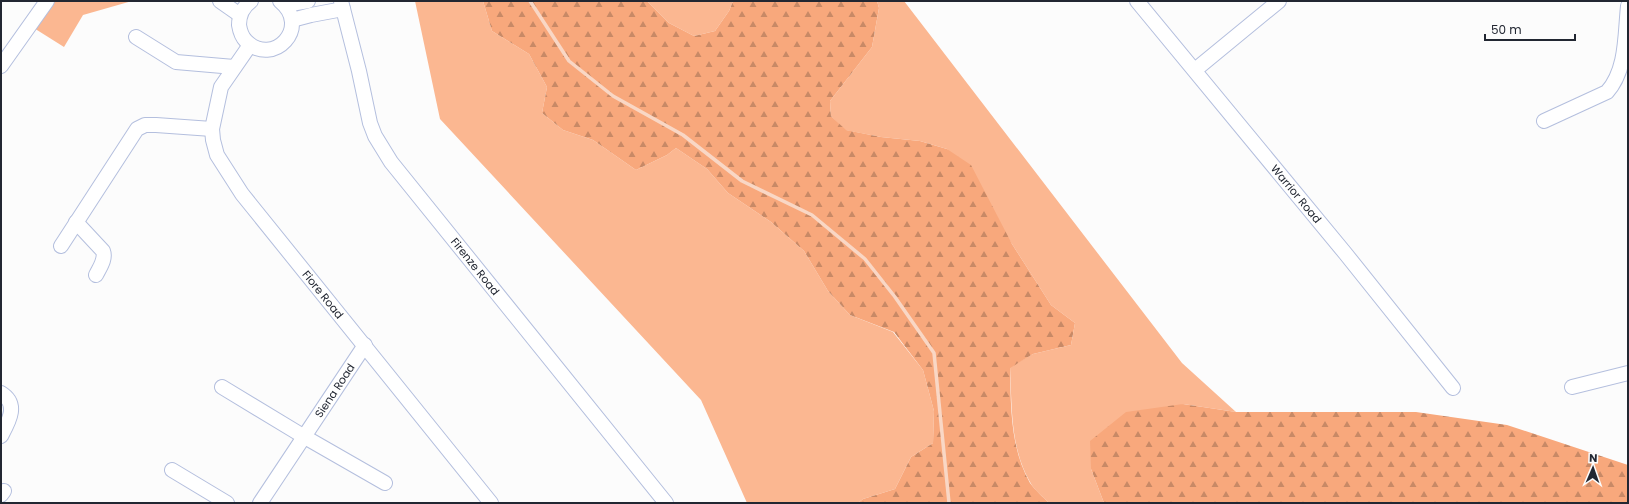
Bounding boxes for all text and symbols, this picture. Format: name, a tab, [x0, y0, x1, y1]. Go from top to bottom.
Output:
scale bar	[1485, 16, 1575, 42]
text: 50 m	[1491, 21, 1522, 38]
street label: Warrior Road	[1267, 161, 1325, 227]
street label: Firenze Road	[447, 234, 503, 299]
street label: Fiore Road	[299, 267, 347, 322]
street label: Siena Road	[311, 360, 359, 421]
north arrow	[1573, 448, 1613, 488]
text: N	[1589, 450, 1598, 466]

